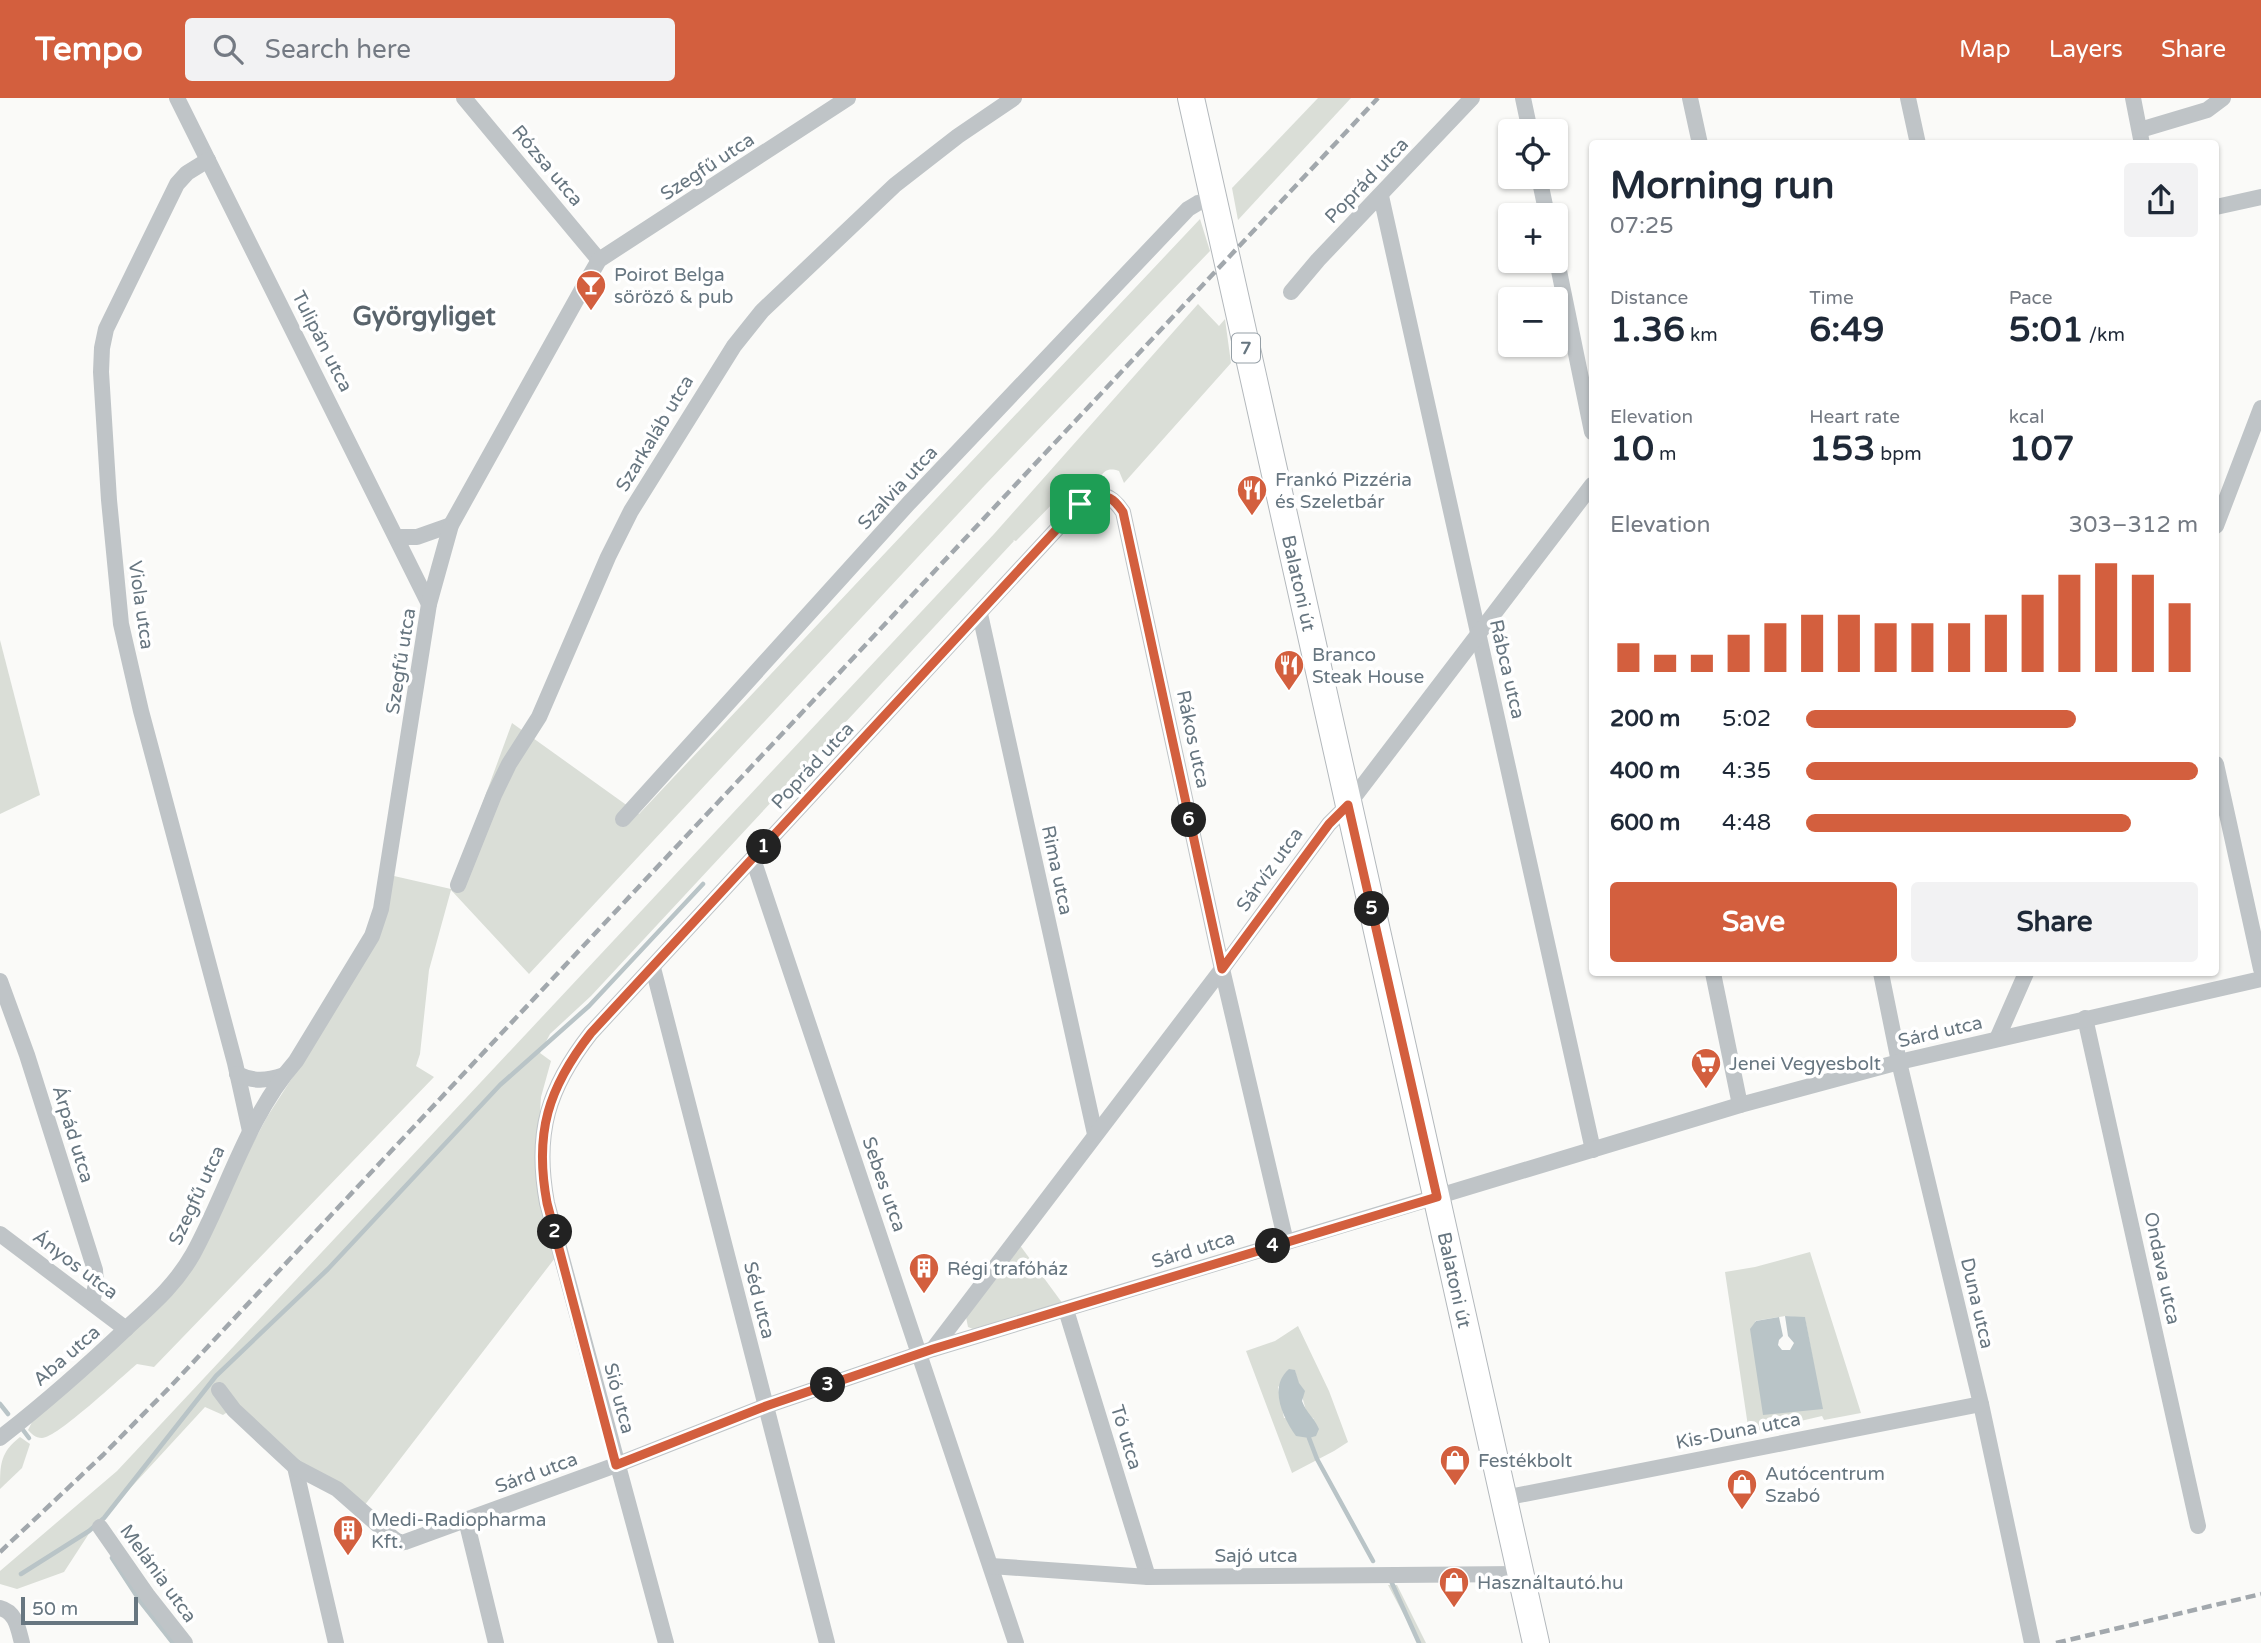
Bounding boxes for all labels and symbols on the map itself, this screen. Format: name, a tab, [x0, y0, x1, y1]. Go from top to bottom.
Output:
street label: Rózsa utca	[507, 121, 587, 211]
street label: Szegfű utca	[657, 128, 758, 205]
street label: Poprád utca	[1320, 133, 1413, 228]
place label: Poirot Belga söröző & pub	[614, 264, 734, 308]
bar icon: Poirot Belga söröző & pub	[574, 268, 608, 312]
street label: Tulipán utca	[287, 287, 357, 396]
district label: Györgyliget	[352, 301, 496, 332]
road number: 7	[1232, 334, 1260, 362]
street label: Szarkaláb utca	[611, 371, 698, 496]
street label: Szalvia utca	[853, 441, 942, 534]
place label: Frankó Pizzéria és Szeletbár	[1275, 469, 1412, 513]
restaurant icon: Frankó Pizzéria és Szeletbár	[1235, 473, 1269, 517]
pin	[1050, 474, 1110, 534]
street label: Balatoni út	[1277, 533, 1320, 633]
street label: Viola utca	[124, 559, 158, 651]
street label: Szegfű utca	[382, 607, 420, 716]
street label: Rábca utca	[1485, 617, 1529, 721]
place label: Branco Steak House	[1312, 644, 1424, 688]
restaurant icon: Branco Steak House	[1272, 648, 1306, 692]
street label: Rákos utca	[1172, 688, 1214, 790]
street label: Poprád utca	[767, 718, 858, 814]
pin: 6	[1172, 802, 1206, 838]
street label: Rima utca	[1037, 823, 1077, 917]
street label: Sárvíz utca	[1232, 823, 1308, 916]
pin: 1	[746, 830, 782, 864]
pin: 5	[1354, 892, 1390, 926]
street label: Sárd utca	[1896, 1012, 1985, 1052]
supermarket icon: Jenei Vegyesbolt	[1689, 1046, 1723, 1090]
place label: Jenei Vegyesbolt	[1729, 1053, 1881, 1075]
street label: Árpád utca	[48, 1083, 99, 1186]
street label: Sebes utca	[858, 1134, 911, 1235]
street label: Szegfű utca	[164, 1142, 230, 1249]
street label: Ondava utca	[2139, 1210, 2185, 1326]
pin: 2	[538, 1214, 572, 1250]
street label: Ányos utca	[29, 1225, 123, 1304]
street label: Sárd utca	[1149, 1227, 1238, 1273]
pin: 4	[1256, 1228, 1290, 1264]
street label: Balatoni út	[1433, 1230, 1475, 1330]
building icon: Régi trafóház	[907, 1251, 941, 1295]
street label: Duna utca	[1956, 1256, 1998, 1351]
place label: Régi trafóház	[947, 1258, 1068, 1280]
street label: Séd utca	[739, 1259, 779, 1341]
street label: Aba utca	[29, 1321, 105, 1391]
street label: Sió utca	[599, 1361, 639, 1436]
pin: 3	[810, 1368, 846, 1402]
street label: Tó utca	[1106, 1402, 1146, 1472]
street label: Kis-Duna utca	[1674, 1408, 1802, 1454]
shop icon: Festékbolt	[1438, 1443, 1472, 1487]
street label: Sárd utca	[492, 1448, 580, 1498]
place label: Festékbolt	[1478, 1450, 1572, 1472]
place label: Autócentrum Szabó	[1765, 1463, 1885, 1507]
shop icon: Autócentrum Szabó	[1725, 1467, 1759, 1511]
place label: Medi-Radiopharma Kft.	[371, 1509, 546, 1553]
building icon: Medi-Radiopharma Kft.	[331, 1513, 365, 1557]
street label: Melánia utca	[115, 1520, 201, 1627]
street label: Sajó utca	[1214, 1545, 1298, 1567]
shop icon: Használtautó.hu	[1437, 1565, 1471, 1609]
place label: Használtautó.hu	[1477, 1572, 1624, 1594]
scale bar	[21, 1594, 138, 1626]

